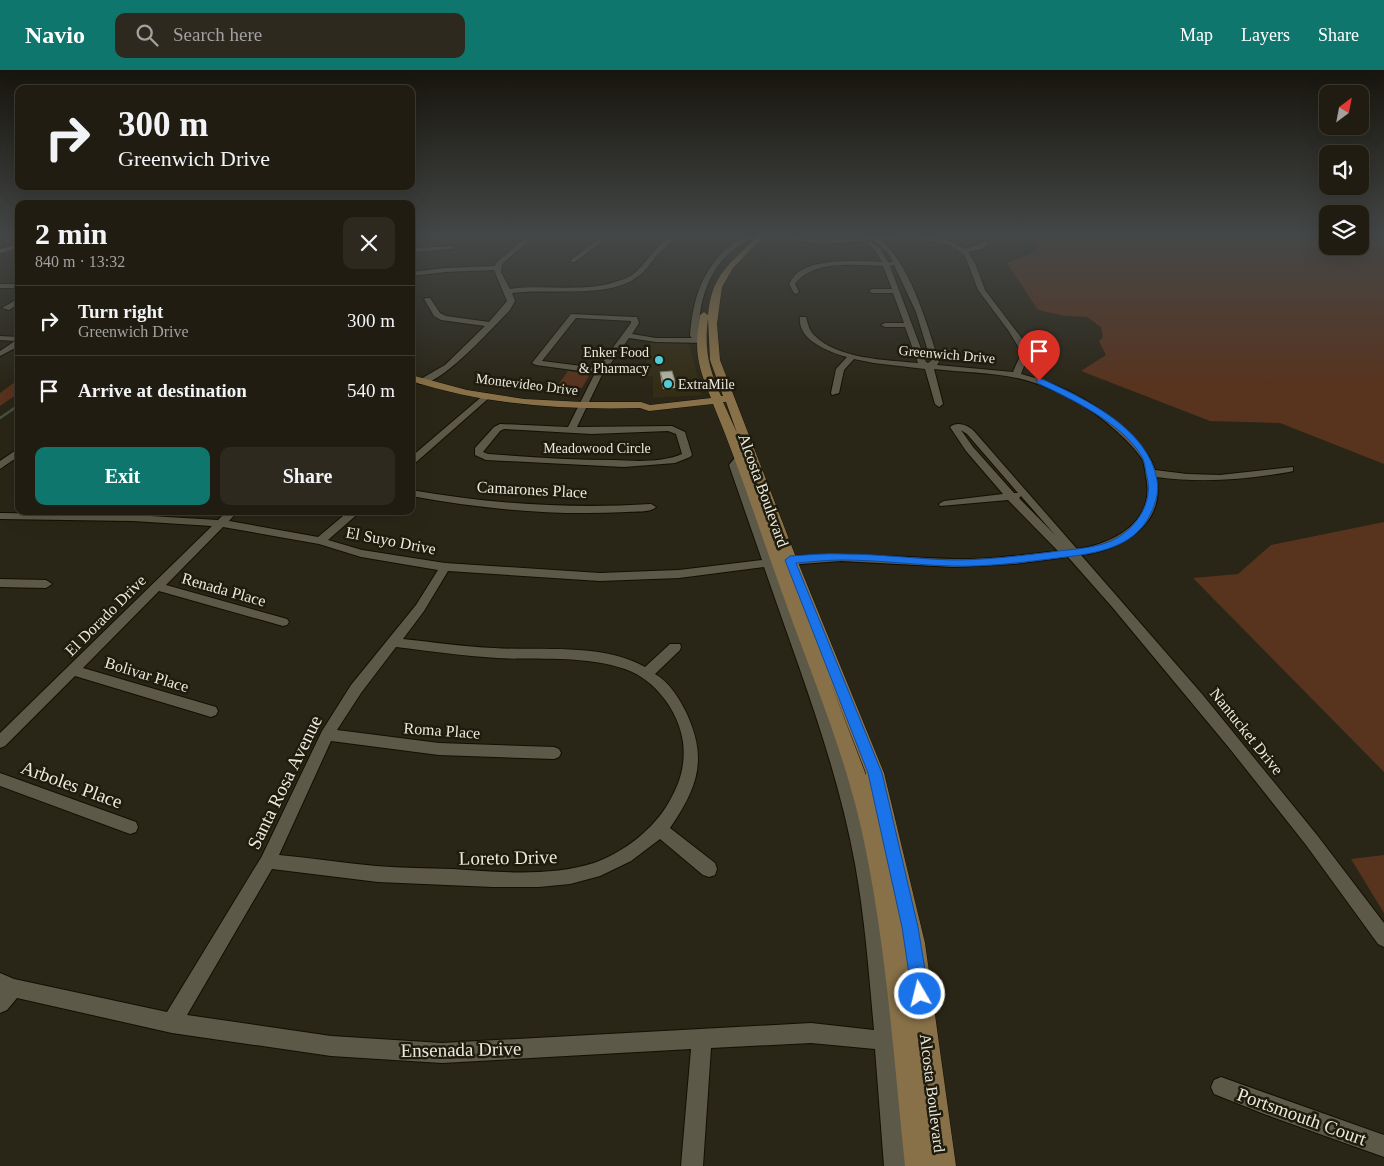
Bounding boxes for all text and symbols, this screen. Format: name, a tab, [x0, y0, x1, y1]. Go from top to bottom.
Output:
search box	[115, 13, 465, 58]
icon: search	[133, 21, 161, 49]
text: Navio	[25, 22, 85, 48]
text: Search here	[173, 24, 262, 45]
text: Map	[1180, 25, 1213, 45]
text: Layers	[1241, 25, 1290, 45]
text: Share	[1318, 25, 1359, 45]
north arrow	[1319, 85, 1369, 135]
map controls	[1319, 85, 1369, 255]
icon: right	[35, 105, 100, 170]
text: 300 m	[118, 105, 208, 144]
button: sound	[1319, 145, 1369, 195]
text: Greenwich Drive	[118, 146, 270, 171]
button: layers	[1319, 205, 1369, 255]
text: 2 min	[35, 217, 108, 250]
button: close	[343, 217, 395, 269]
text: 840 m · 13:32	[35, 253, 125, 270]
text: Turn right	[78, 301, 163, 322]
icon: right	[35, 307, 63, 335]
text: 300 m	[347, 310, 395, 331]
text: Greenwich Drive	[78, 323, 189, 340]
pin	[1018, 330, 1060, 381]
icon: arrive	[1025, 337, 1053, 365]
street label: Greenwich Drive	[898, 343, 996, 366]
place label: Enker Food & Pharmacy	[579, 345, 649, 376]
marker: Enker Food & Pharmacy	[653, 354, 665, 366]
street label: Montevideo Drive	[475, 371, 579, 398]
icon: arrive	[35, 377, 63, 405]
place label: ExtraMile	[678, 377, 735, 392]
marker: ExtraMile	[662, 378, 674, 390]
text: Arrive at destination	[78, 380, 247, 401]
text: 540 m	[347, 380, 395, 401]
street label: Alcosta Boulevard	[735, 431, 792, 549]
street label: Meadowood Circle	[543, 441, 651, 456]
button: Exit	[35, 447, 210, 505]
button: Share	[220, 447, 395, 505]
street label: Camarones Place	[476, 478, 588, 501]
street label: El Suyo Drive	[344, 523, 437, 559]
street label: Renada Place	[180, 569, 268, 610]
street label: El Dorado Drive	[62, 572, 149, 659]
street label: Bolivar Place	[103, 654, 191, 695]
street label: Nantucket Drive	[1207, 685, 1287, 778]
street label: Santa Rosa Avenue	[243, 712, 326, 853]
street label: Roma Place	[403, 719, 481, 742]
street label: Arboles Place	[18, 756, 125, 812]
street label: Loreto Drive	[459, 846, 558, 869]
position arrow	[893, 967, 945, 1019]
street label: Alcosta Boulevard	[917, 1033, 948, 1153]
street label: Ensenada Drive	[400, 1038, 522, 1061]
street label: Portsmouth Court	[1235, 1083, 1370, 1150]

